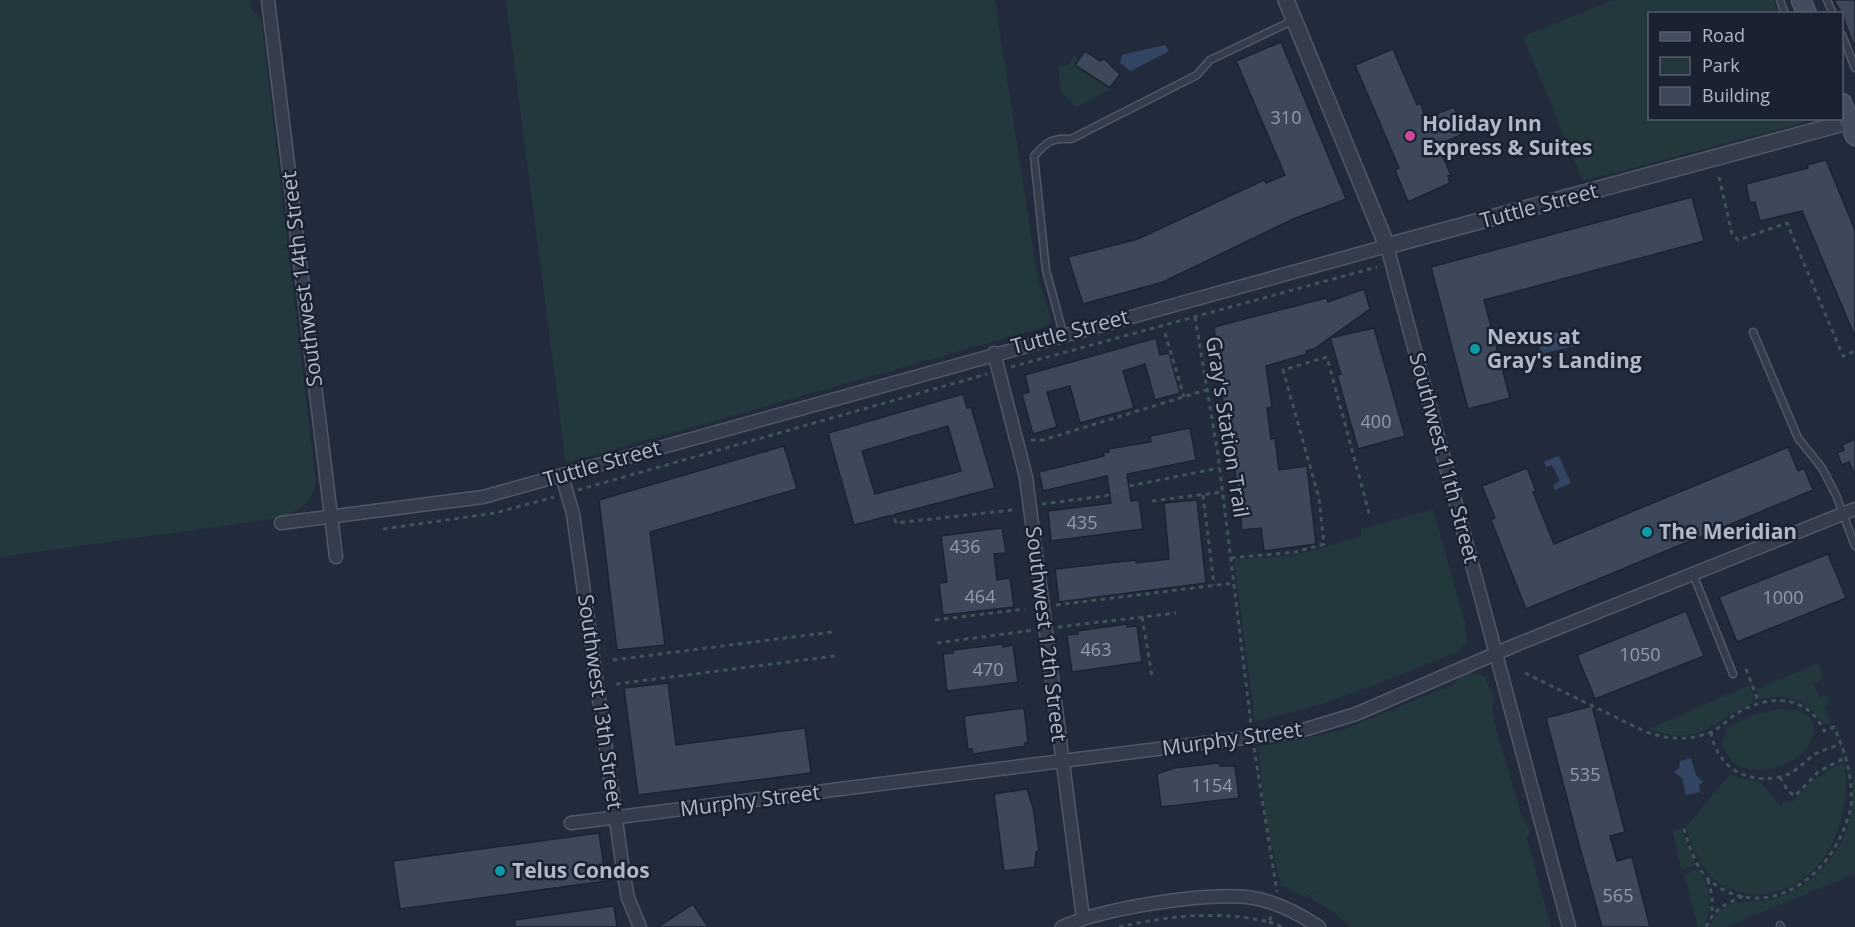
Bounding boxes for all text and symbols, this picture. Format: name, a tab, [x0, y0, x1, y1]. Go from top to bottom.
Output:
legend	[1648, 12, 1843, 120]
text: Road	[1702, 23, 1745, 47]
text: Park	[1702, 53, 1740, 77]
text: Building	[1702, 83, 1770, 107]
house number: 310	[1271, 105, 1301, 129]
place label: Holiday Inn Express & Suites	[1422, 109, 1592, 161]
marker: Holiday Inn Express & Suites	[1403, 129, 1417, 143]
street label: Southwest 14th Street	[274, 170, 328, 388]
street label: Tuttle Street	[1477, 176, 1601, 234]
street label: Tuttle Street	[1008, 302, 1132, 360]
place label: Nexus at Gray's Landing	[1487, 322, 1642, 374]
street label: Gray's Station Trail	[1200, 334, 1256, 519]
marker: Nexus at Gray's Landing	[1468, 342, 1482, 356]
street label: Southwest 11th Street	[1403, 349, 1487, 566]
house number: 400	[1361, 409, 1391, 433]
street label: Tuttle Street	[540, 433, 664, 493]
house number: 435	[1067, 510, 1097, 534]
place label: The Meridian	[1659, 517, 1797, 545]
street label: Southwest 12th Street	[1020, 525, 1074, 743]
marker: The Meridian	[1640, 525, 1654, 539]
house number: 436	[950, 534, 980, 558]
house number: 464	[965, 584, 995, 608]
house number: 1000	[1762, 585, 1804, 609]
street label: Southwest 13th Street	[572, 593, 630, 811]
house number: 463	[1081, 637, 1111, 661]
house number: 1050	[1619, 642, 1661, 666]
house number: 470	[973, 657, 1003, 681]
street label: Murphy Street	[1160, 714, 1303, 762]
house number: 535	[1570, 762, 1600, 786]
house number: 1154	[1191, 773, 1233, 797]
street label: Murphy Street	[678, 778, 821, 822]
place label: Telus Condos	[512, 856, 650, 884]
marker: Telus Condos	[493, 864, 507, 878]
house number: 565	[1603, 883, 1633, 907]

